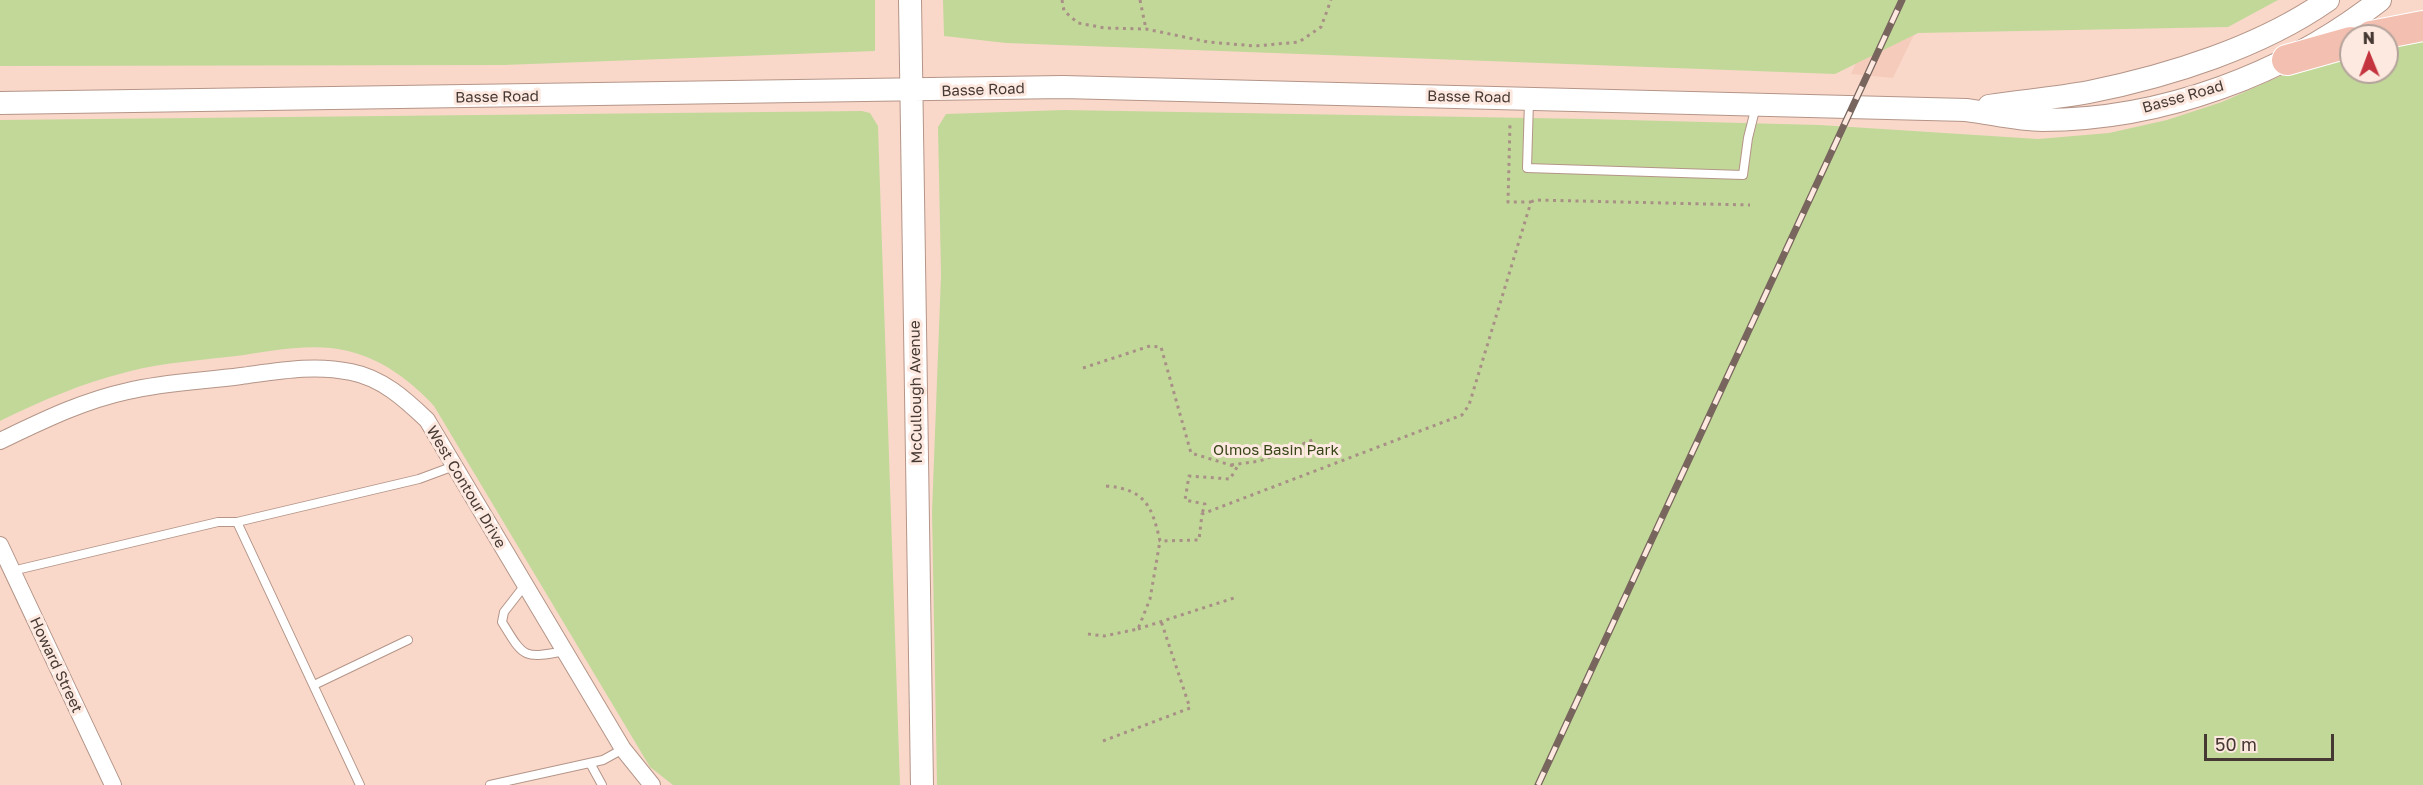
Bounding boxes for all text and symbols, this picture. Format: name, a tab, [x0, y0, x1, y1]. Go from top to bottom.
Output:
north arrow	[2339, 24, 2399, 84]
text: N	[2362, 28, 2375, 48]
street label: Basse Road	[2140, 77, 2226, 117]
street label: Basse Road	[941, 80, 1025, 100]
street label: Basse Road	[455, 87, 539, 107]
street label: Basse Road	[1427, 87, 1511, 107]
street label: McCullough Avenue	[906, 320, 926, 464]
street label: West Contour Drive	[422, 423, 510, 551]
park label: Olmos Basin Park	[1213, 441, 1339, 459]
street label: Howard Street	[26, 614, 86, 716]
scale bar	[2207, 722, 2338, 760]
text: 50 m	[2215, 733, 2257, 755]

